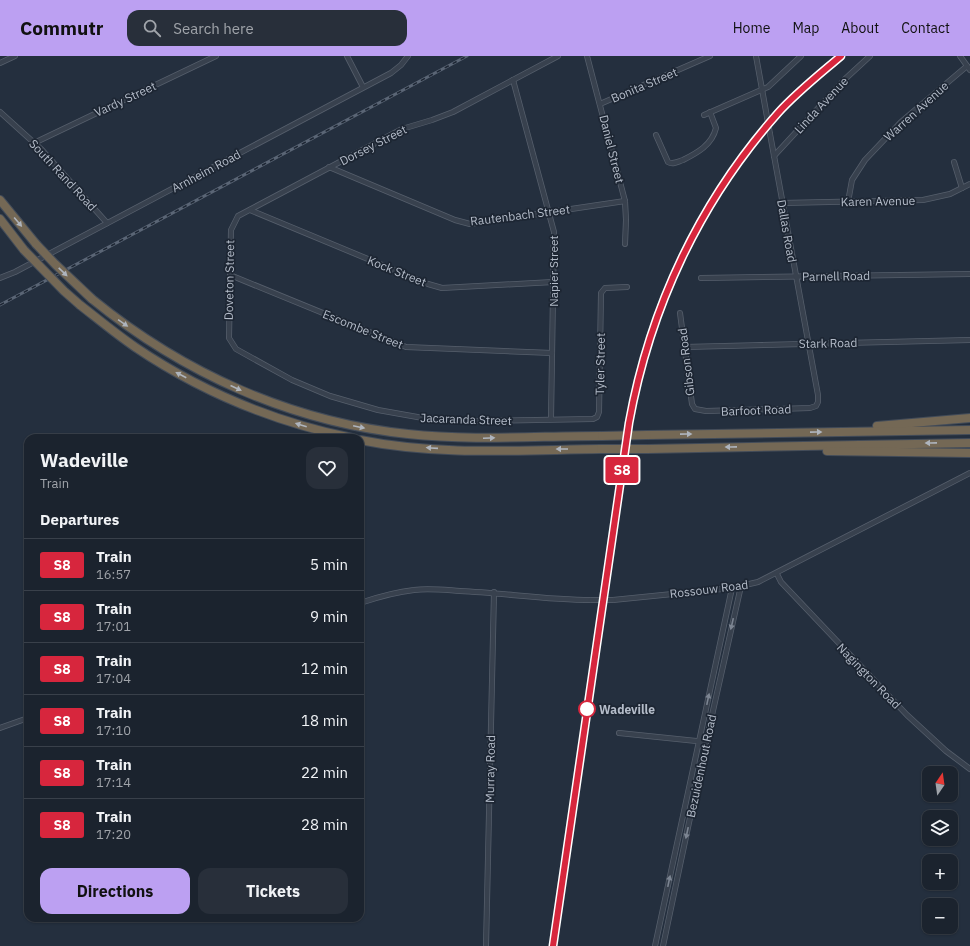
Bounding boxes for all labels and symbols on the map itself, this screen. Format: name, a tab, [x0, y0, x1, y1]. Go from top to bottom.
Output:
street label: Bonita Street	[609, 64, 679, 106]
street label: Linda Avenue	[791, 73, 851, 136]
street label: Vardy Street	[92, 78, 158, 120]
street label: Warren Avenue	[880, 78, 952, 144]
street label: Daniel Street	[596, 113, 628, 185]
street label: Dorsey Street	[337, 122, 409, 168]
street label: South Rand Road	[26, 136, 100, 214]
street label: Arnheim Road	[169, 146, 243, 196]
street label: Karen Avenue	[841, 193, 916, 209]
street label: Dallas Road	[774, 198, 800, 264]
street label: Rautenbach Street	[469, 201, 571, 229]
one-way arrow	[13, 217, 22, 227]
street label: Napier Street	[546, 235, 561, 307]
street label: Doveton Street	[221, 240, 237, 320]
street label: Kock Street	[365, 252, 429, 290]
one-way arrow	[58, 267, 68, 277]
street label: Parnell Road	[802, 268, 870, 284]
street label: Escombe Street	[321, 306, 405, 352]
one-way arrow	[118, 319, 128, 327]
street label: Gibson Road	[674, 327, 698, 397]
street label: Tyler Street	[592, 333, 608, 395]
street label: Stark Road	[798, 335, 858, 351]
one-way arrow	[176, 372, 187, 378]
one-way arrow	[230, 385, 241, 391]
street label: Barfoot Road	[720, 401, 792, 419]
street label: Jacaranda Street	[420, 410, 512, 428]
one-way arrow	[295, 422, 307, 428]
one-way arrow	[353, 424, 366, 430]
one-way arrow	[810, 428, 822, 435]
one-way arrow	[680, 431, 693, 437]
one-way arrow	[483, 435, 496, 441]
one-way arrow	[924, 440, 937, 446]
one-way arrow	[724, 444, 737, 450]
one-way arrow	[426, 445, 438, 452]
one-way arrow	[555, 446, 568, 452]
line badge: S8	[604, 457, 640, 483]
street label: Rossouw Road	[669, 577, 749, 601]
one-way arrow	[729, 618, 735, 631]
street label: Nagington Road	[834, 640, 904, 712]
one-way arrow	[705, 692, 711, 705]
marker: Wadeville	[578, 700, 596, 718]
place label: Wadeville	[599, 702, 655, 717]
street label: Bezuidenhout Road	[683, 713, 719, 819]
street label: Murray Road	[482, 735, 498, 803]
north arrow	[922, 766, 958, 802]
one-way arrow	[683, 827, 689, 840]
one-way arrow	[667, 874, 673, 887]

